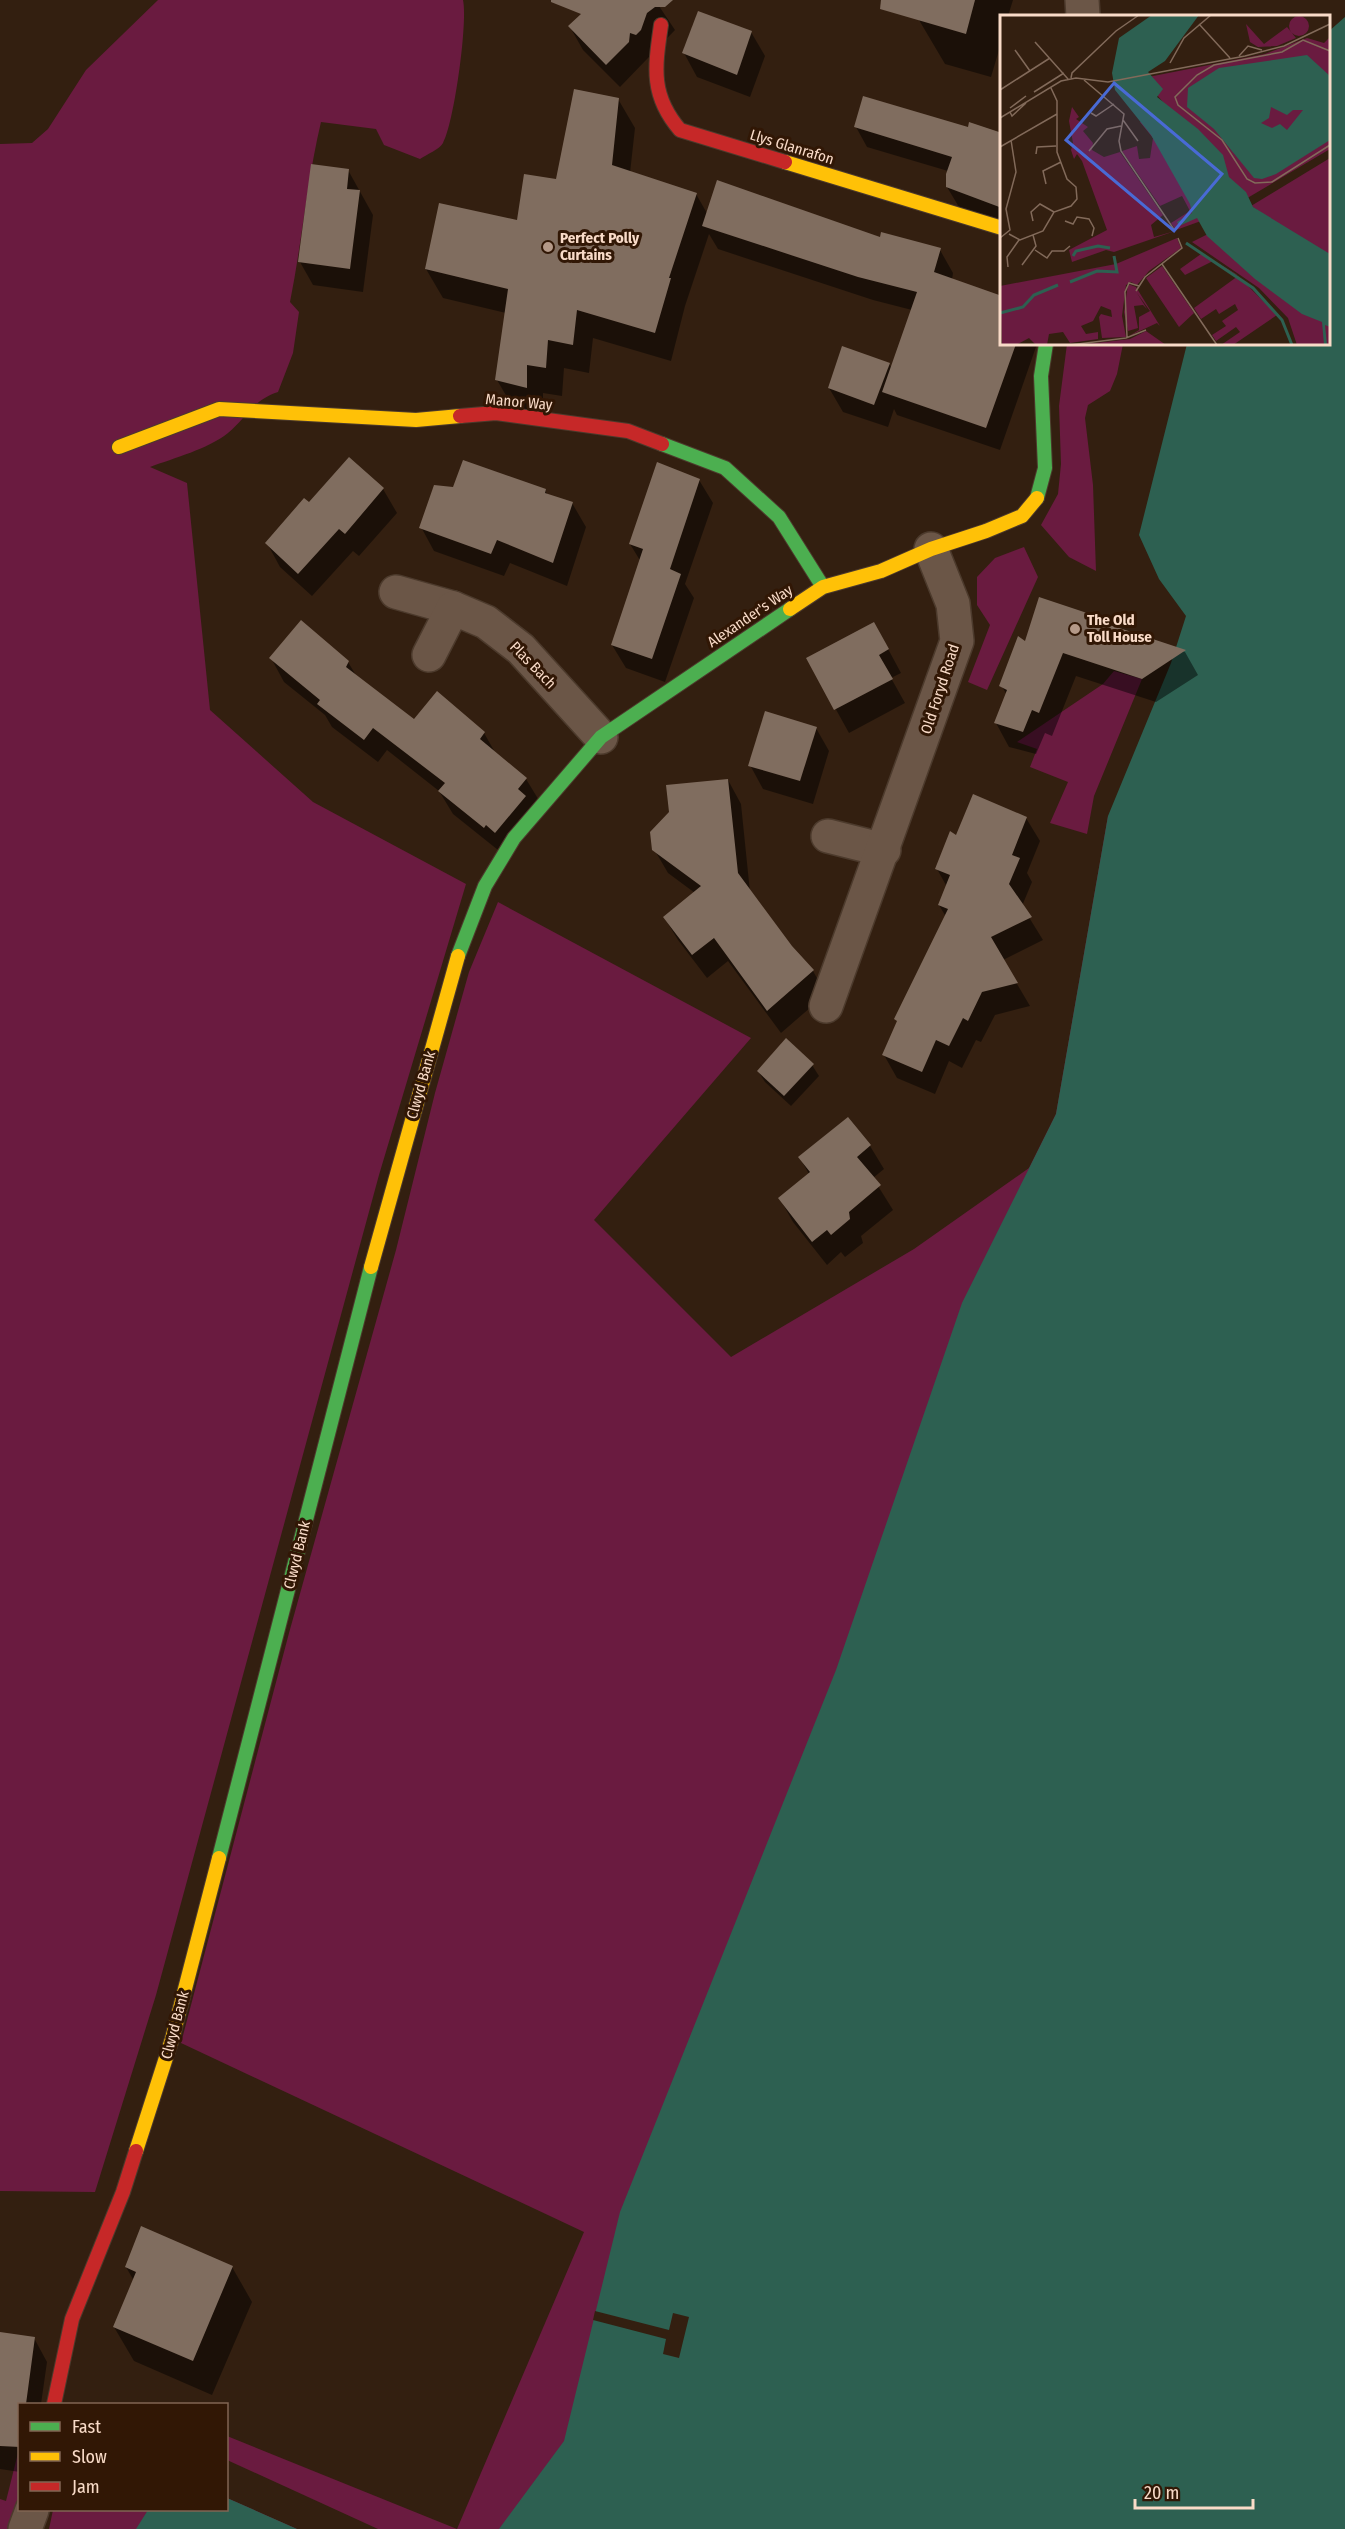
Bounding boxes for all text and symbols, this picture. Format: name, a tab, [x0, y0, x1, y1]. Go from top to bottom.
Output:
inset map	[1000, 15, 1330, 345]
street label: Llys Glanrafon	[748, 126, 836, 168]
place label: Perfect Polly Curtains	[560, 229, 640, 264]
marker: Perfect Polly Curtains	[541, 240, 555, 254]
street label: Manor Way	[485, 390, 554, 414]
street label: Alexander's Way	[704, 581, 796, 651]
place label: The Old Toll House	[1087, 611, 1152, 646]
marker: The Old Toll House	[1068, 622, 1082, 636]
street label: Plas Bach	[506, 638, 560, 692]
street label: Old Foryd Road	[917, 642, 963, 736]
street label: Clwyd Bank	[403, 1049, 439, 1121]
street label: Clwyd Bank	[280, 1519, 314, 1591]
street label: Clwyd Bank	[157, 1989, 193, 2061]
legend	[18, 2403, 228, 2511]
text: Fast	[72, 2416, 101, 2438]
text: Slow	[72, 2446, 107, 2468]
scale bar	[1135, 2472, 1254, 2510]
text: Jam	[72, 2476, 100, 2498]
text: 20 m	[1144, 2482, 1179, 2504]

